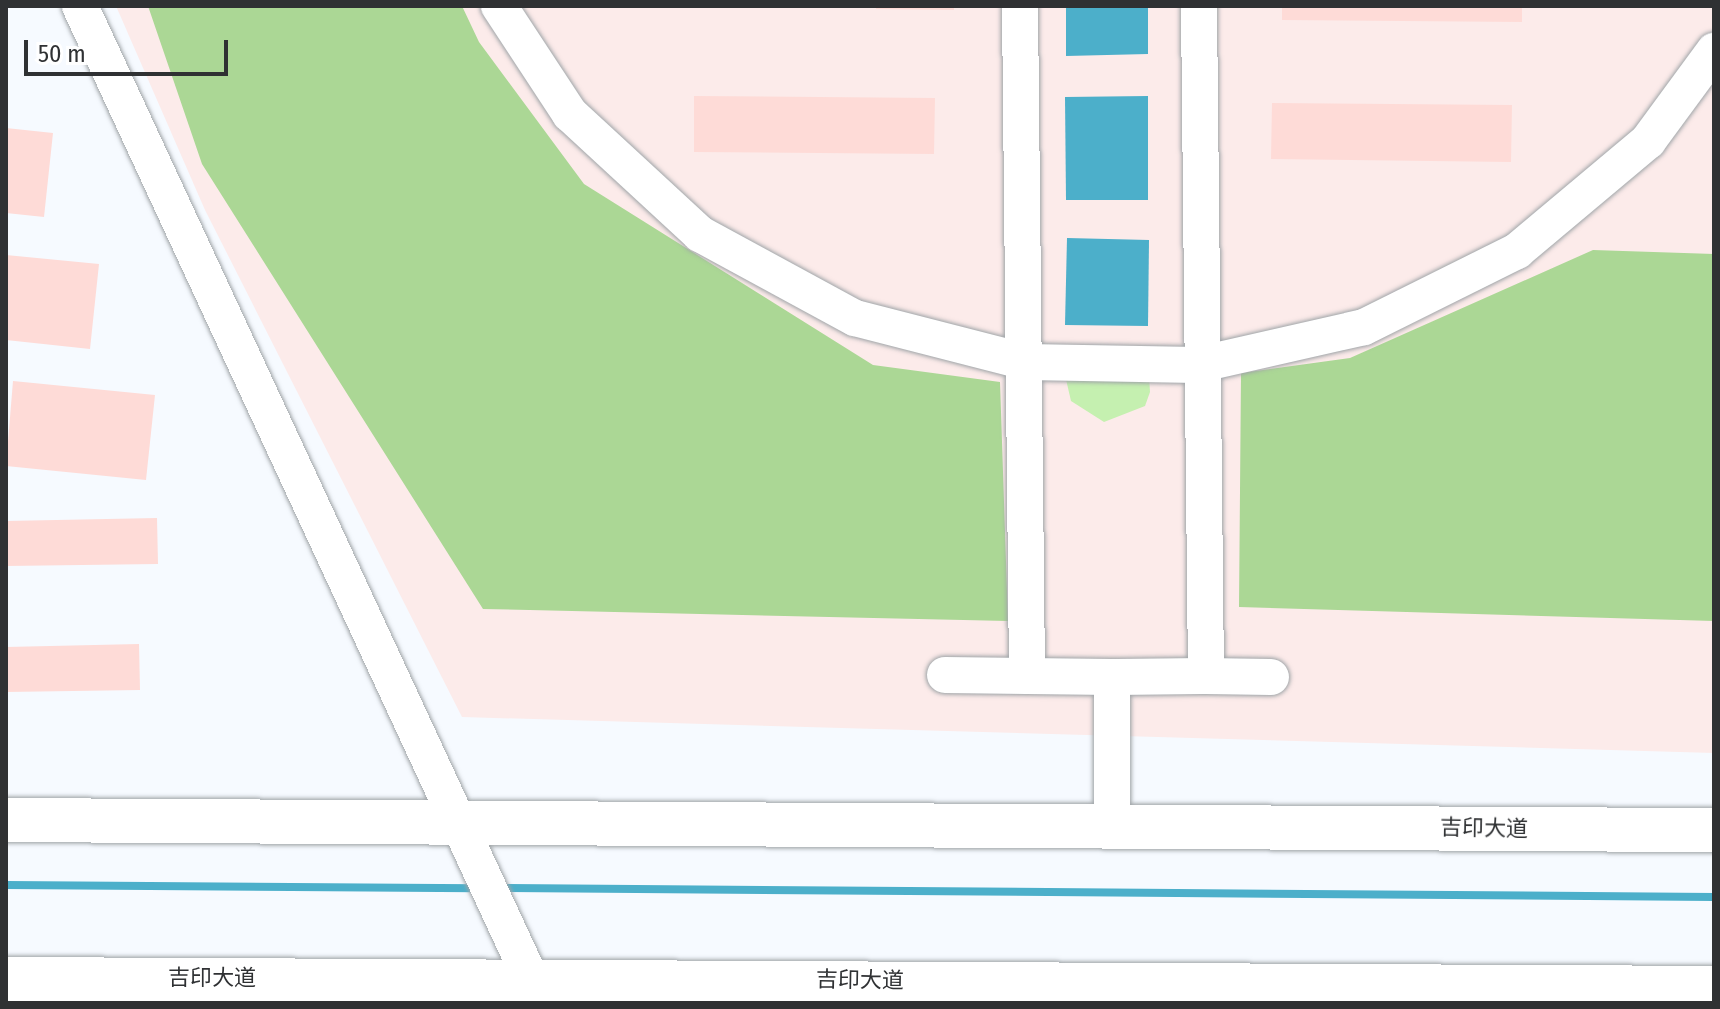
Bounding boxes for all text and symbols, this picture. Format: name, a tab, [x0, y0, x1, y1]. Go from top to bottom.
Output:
scale bar	[28, 24, 232, 74]
text: 50 m	[38, 40, 86, 68]
street label: 吉印大道	[1440, 814, 1528, 842]
street label: 吉印大道	[168, 965, 256, 991]
street label: 吉印大道	[816, 966, 904, 994]

